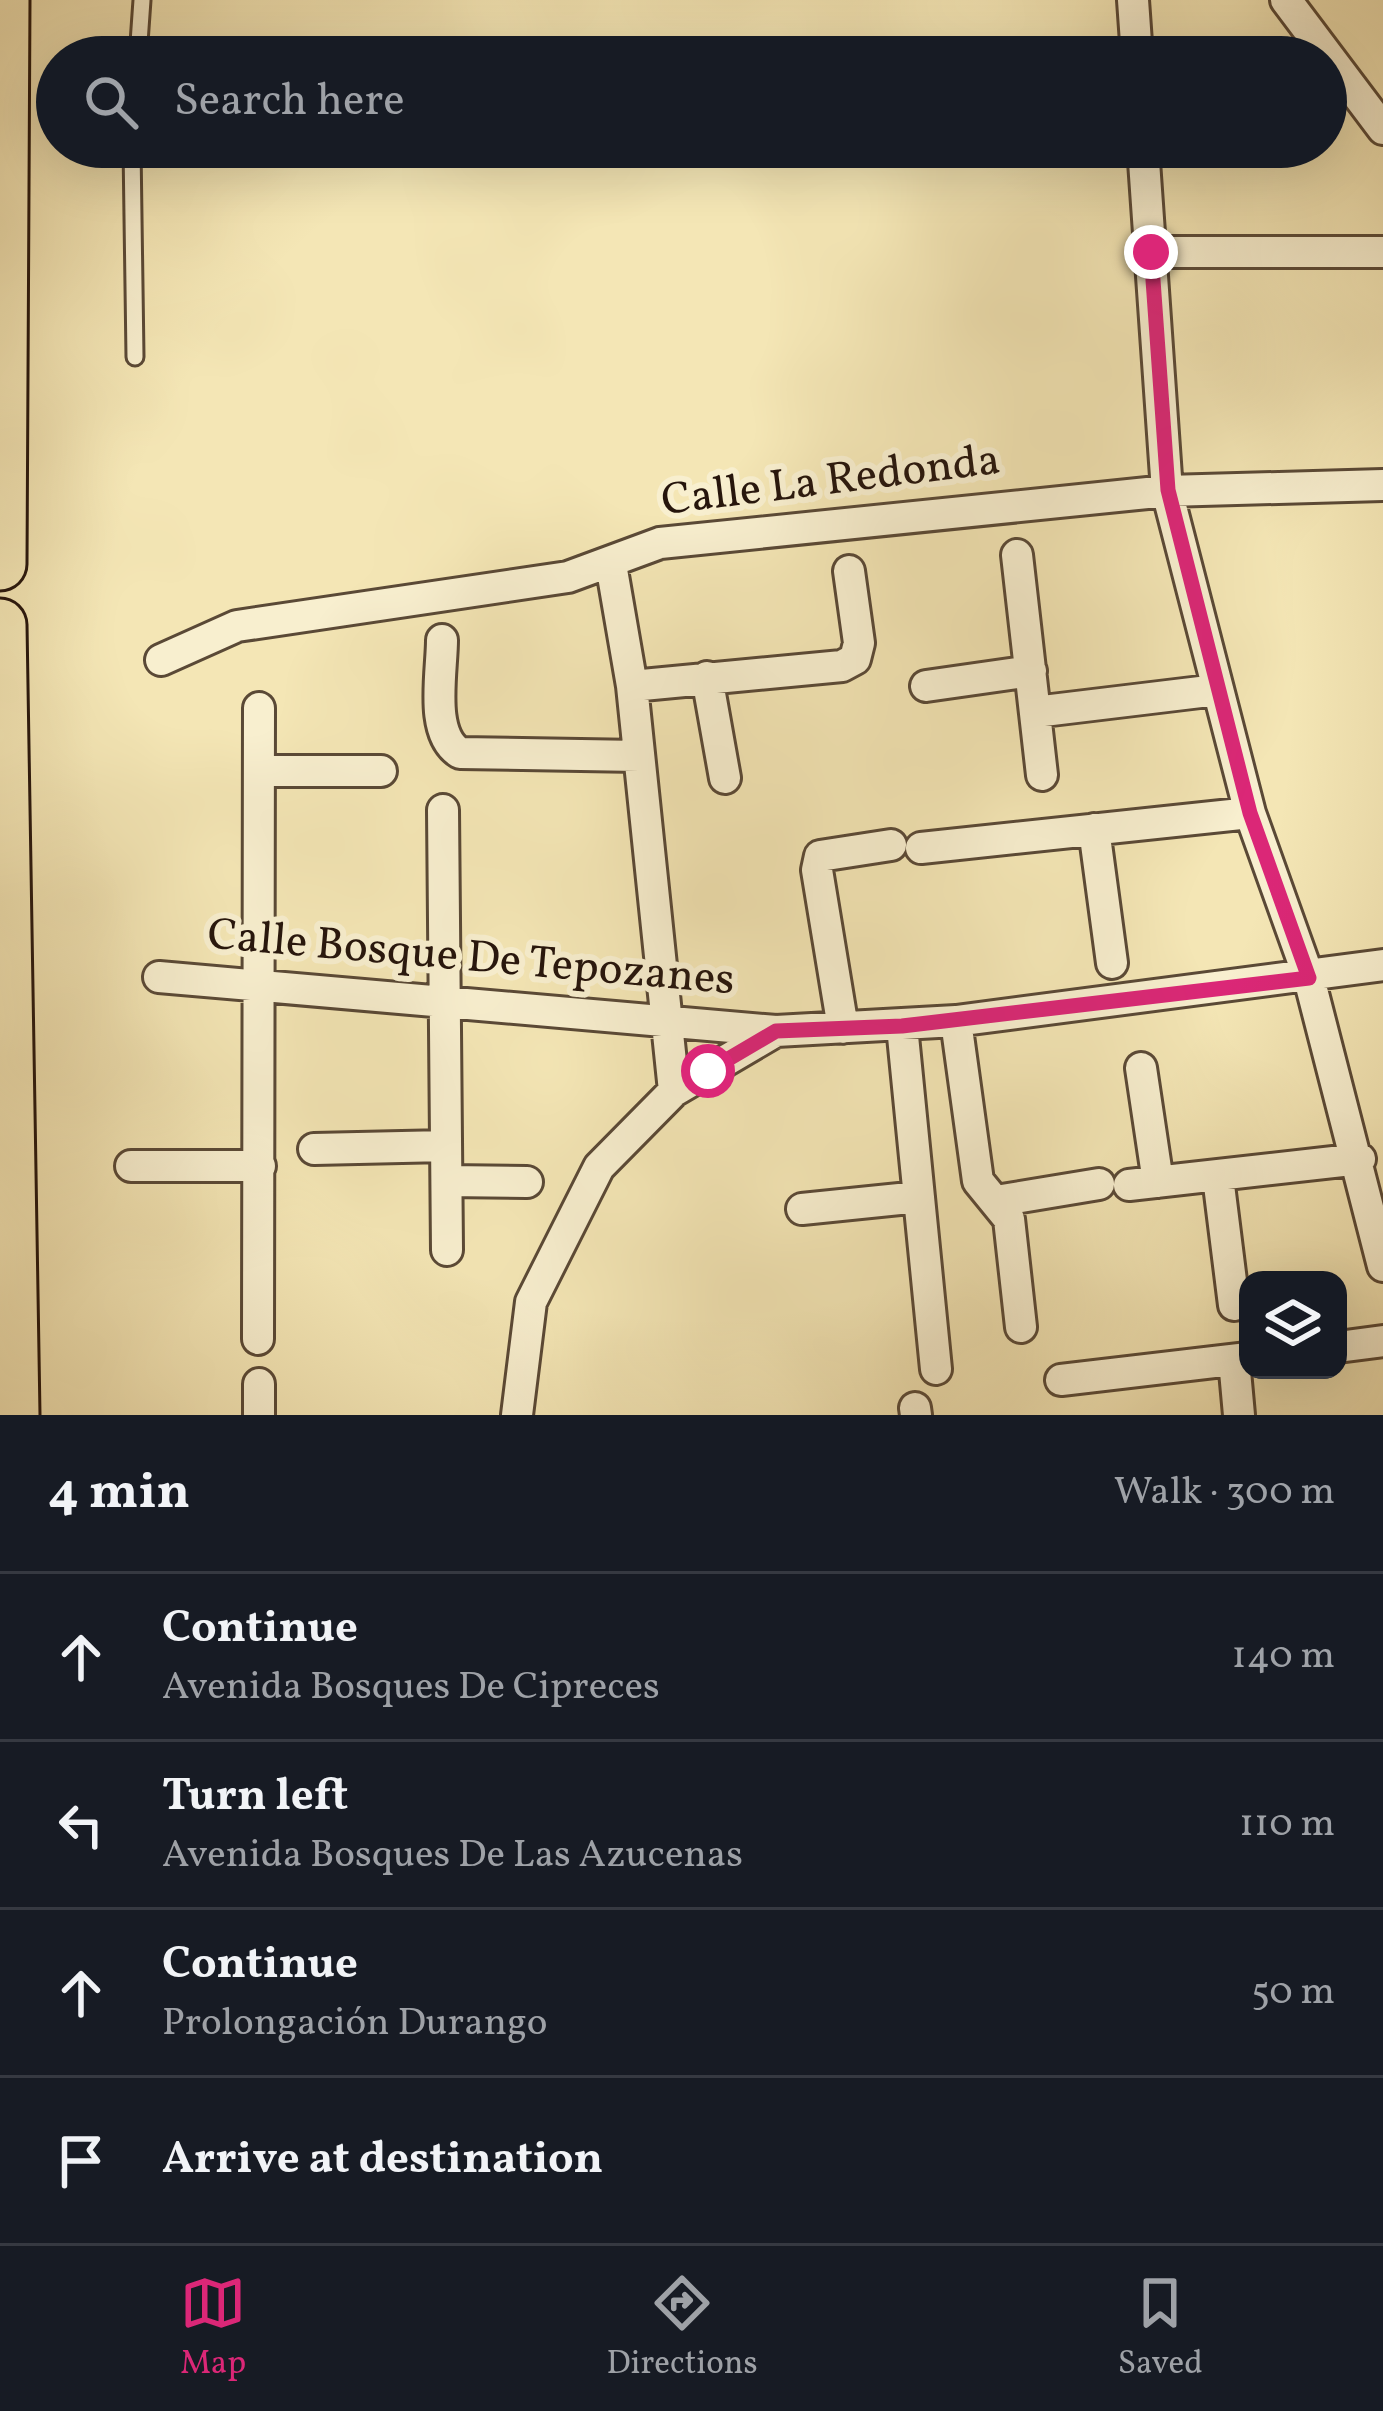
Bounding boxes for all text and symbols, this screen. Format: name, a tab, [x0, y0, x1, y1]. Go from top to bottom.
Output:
search box	[36, 36, 1347, 168]
icon: search	[78, 69, 144, 135]
text: Search here	[174, 71, 405, 134]
route end	[1124, 225, 1178, 279]
street label: Calle La Redonda	[658, 430, 1004, 534]
street label: Calle Bosque De Tepozanes	[205, 905, 737, 1013]
route start	[681, 1044, 735, 1098]
map controls	[1239, 1271, 1347, 1379]
button: layers	[1239, 1271, 1347, 1379]
text: 4 min	[48, 1458, 190, 1529]
text: Walk · 300 m	[1114, 1466, 1335, 1520]
text: Continue	[162, 1598, 358, 1661]
icon: ahead	[48, 1624, 114, 1690]
text: 140 m	[1232, 1630, 1335, 1684]
text: Avenida Bosques De Cipreces	[162, 1661, 660, 1715]
text: Turn left	[162, 1766, 348, 1829]
icon: left	[48, 1792, 114, 1858]
text: 110 m	[1239, 1798, 1335, 1852]
text: Avenida Bosques De Las Azucenas	[162, 1829, 743, 1883]
text: Continue	[162, 1934, 358, 1997]
icon: ahead	[48, 1960, 114, 2026]
text: 50 m	[1251, 1966, 1335, 2020]
text: Prolongación Durango	[162, 1997, 548, 2051]
icon: arrive	[48, 2128, 114, 2194]
text: Arrive at destination	[162, 2129, 603, 2192]
tab: Map	[180, 2270, 246, 2388]
tab: Directions	[606, 2270, 758, 2388]
tab: Saved	[1118, 2270, 1203, 2388]

